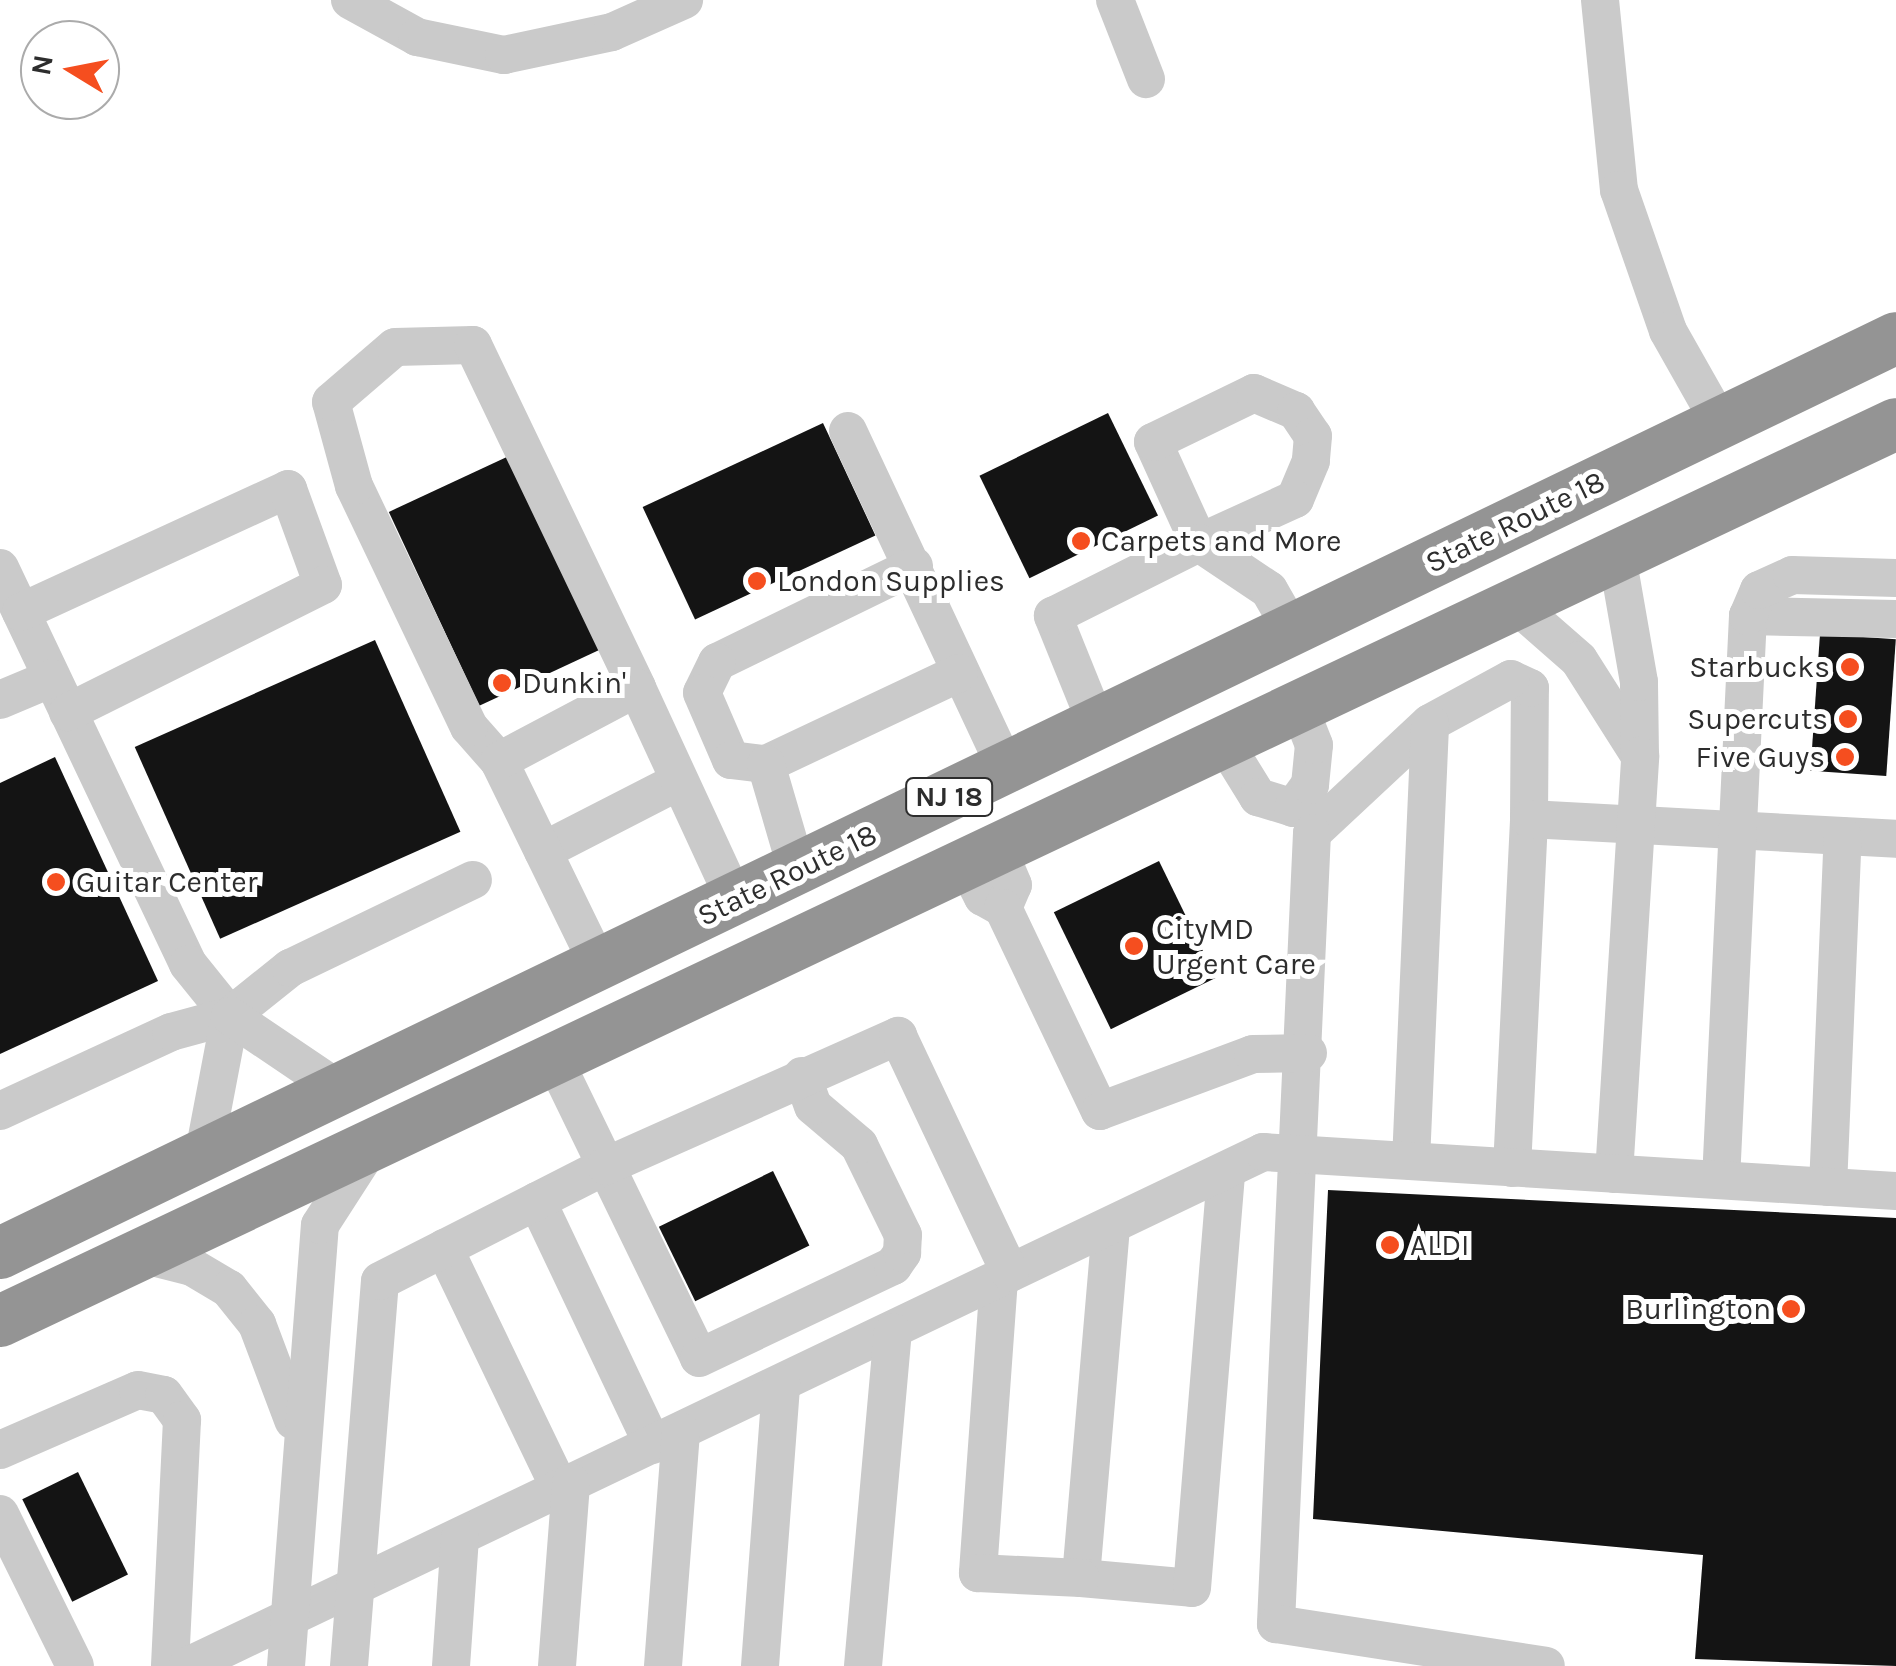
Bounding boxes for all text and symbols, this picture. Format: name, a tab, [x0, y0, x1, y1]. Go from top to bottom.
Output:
north arrow	[20, 20, 120, 120]
text: N	[24, 52, 60, 78]
street label: State Route 18	[1420, 463, 1610, 581]
place label: Carpets and More	[1101, 523, 1341, 559]
marker: Carpets and More	[1070, 530, 1092, 552]
place label: London Supplies	[777, 563, 1005, 599]
marker: London Supplies	[746, 570, 768, 592]
place label: Starbucks	[1689, 649, 1830, 685]
marker: Starbucks	[1839, 656, 1861, 678]
place label: Dunkin'	[522, 665, 626, 701]
marker: Dunkin'	[491, 672, 513, 694]
place label: Supercuts	[1687, 701, 1828, 737]
marker: Supercuts	[1837, 708, 1859, 730]
place label: Five Guys	[1696, 739, 1825, 775]
marker: Five Guys	[1834, 746, 1856, 768]
road number: NJ 18	[904, 774, 994, 820]
street label: State Route 18	[692, 816, 882, 934]
place label: Guitar Center	[76, 864, 258, 900]
marker: Guitar Center	[45, 871, 67, 893]
place label: CityMD Urgent Care	[1156, 911, 1316, 982]
marker: CityMD Urgent Care	[1121, 933, 1147, 959]
place label: ALDI	[1410, 1227, 1469, 1263]
marker: ALDI	[1379, 1234, 1401, 1256]
place label: Burlington	[1625, 1291, 1771, 1327]
marker: Burlington	[1780, 1298, 1802, 1320]

